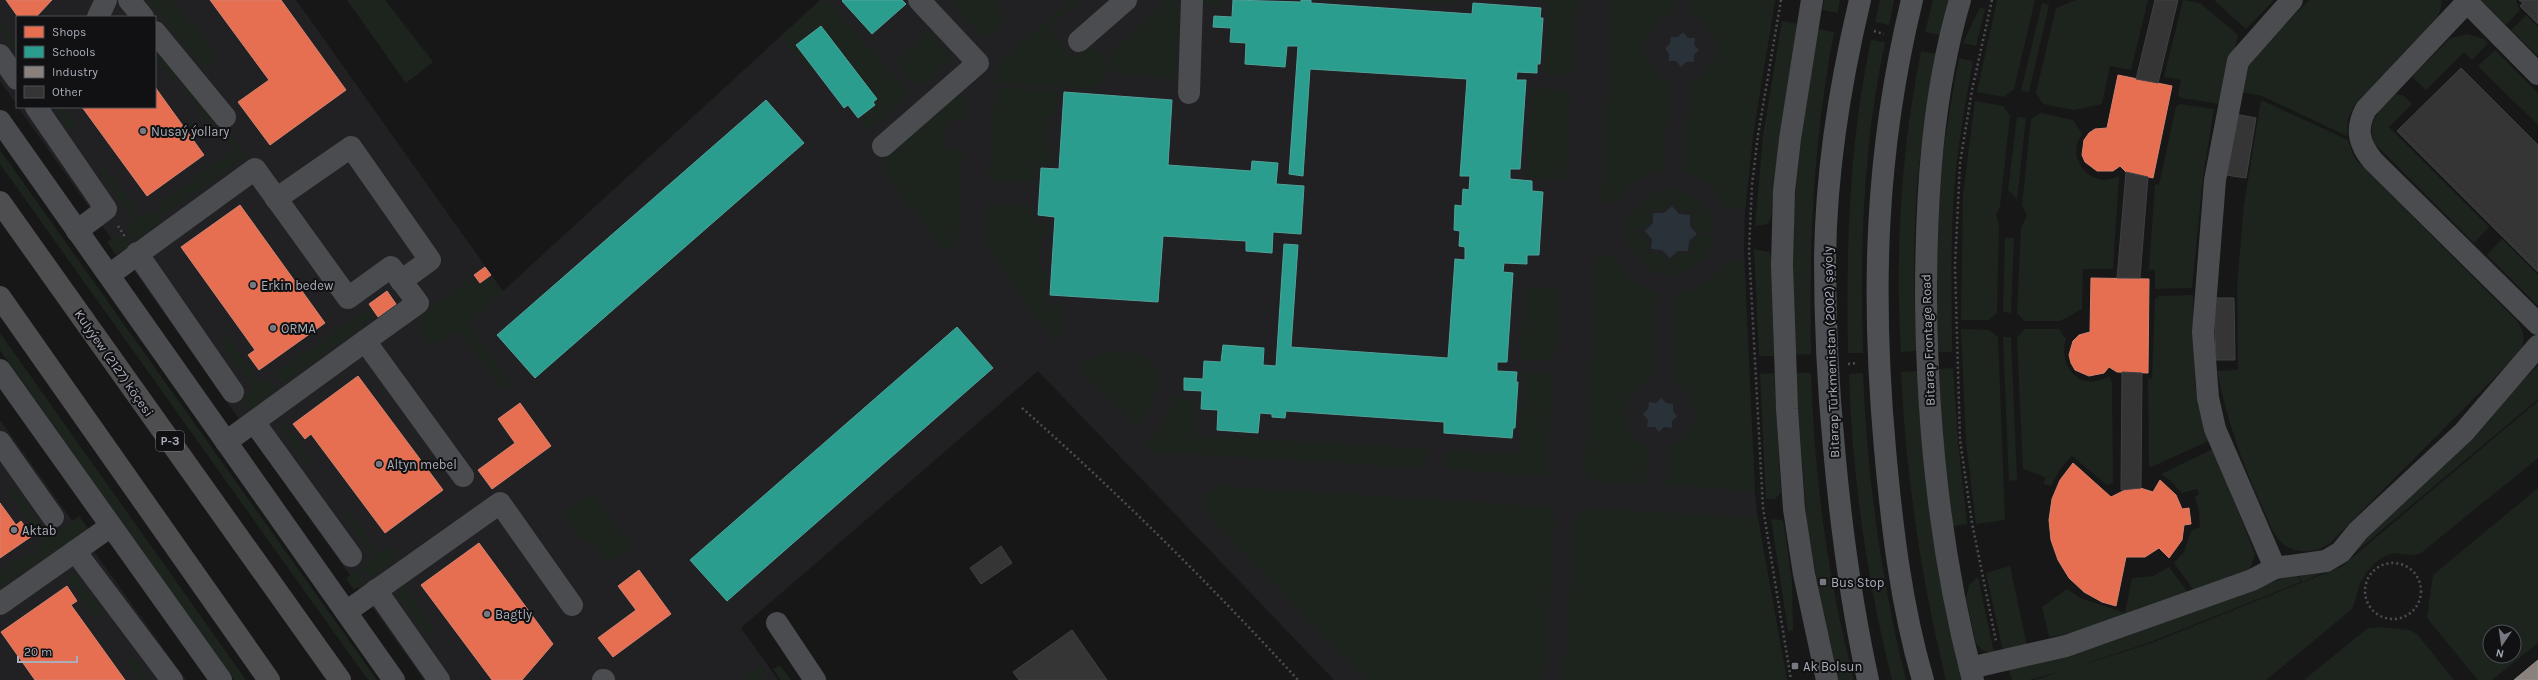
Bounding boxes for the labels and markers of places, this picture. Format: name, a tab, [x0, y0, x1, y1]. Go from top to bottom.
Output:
place label: Nusaý ýollary	[151, 124, 229, 139]
marker: Nusaý ýollary	[138, 126, 148, 136]
place label: Erkin bedew	[261, 278, 334, 293]
marker: Erkin bedew	[248, 280, 258, 290]
place label: ORMA	[281, 321, 316, 336]
marker: ORMA	[268, 323, 278, 333]
place label: Altyn mebel	[387, 457, 457, 472]
marker: Altyn mebel	[374, 459, 384, 469]
place label: Aktab	[22, 523, 57, 538]
marker: Aktab	[9, 525, 19, 535]
place label: Bus Stop	[1831, 575, 1884, 590]
marker: Bus Stop	[1818, 577, 1828, 587]
place label: Bagtly	[495, 607, 532, 622]
marker: Bagtly	[482, 609, 492, 619]
place label: Ak Bolsun	[1803, 659, 1862, 674]
marker: Ak Bolsun	[1790, 661, 1800, 671]

